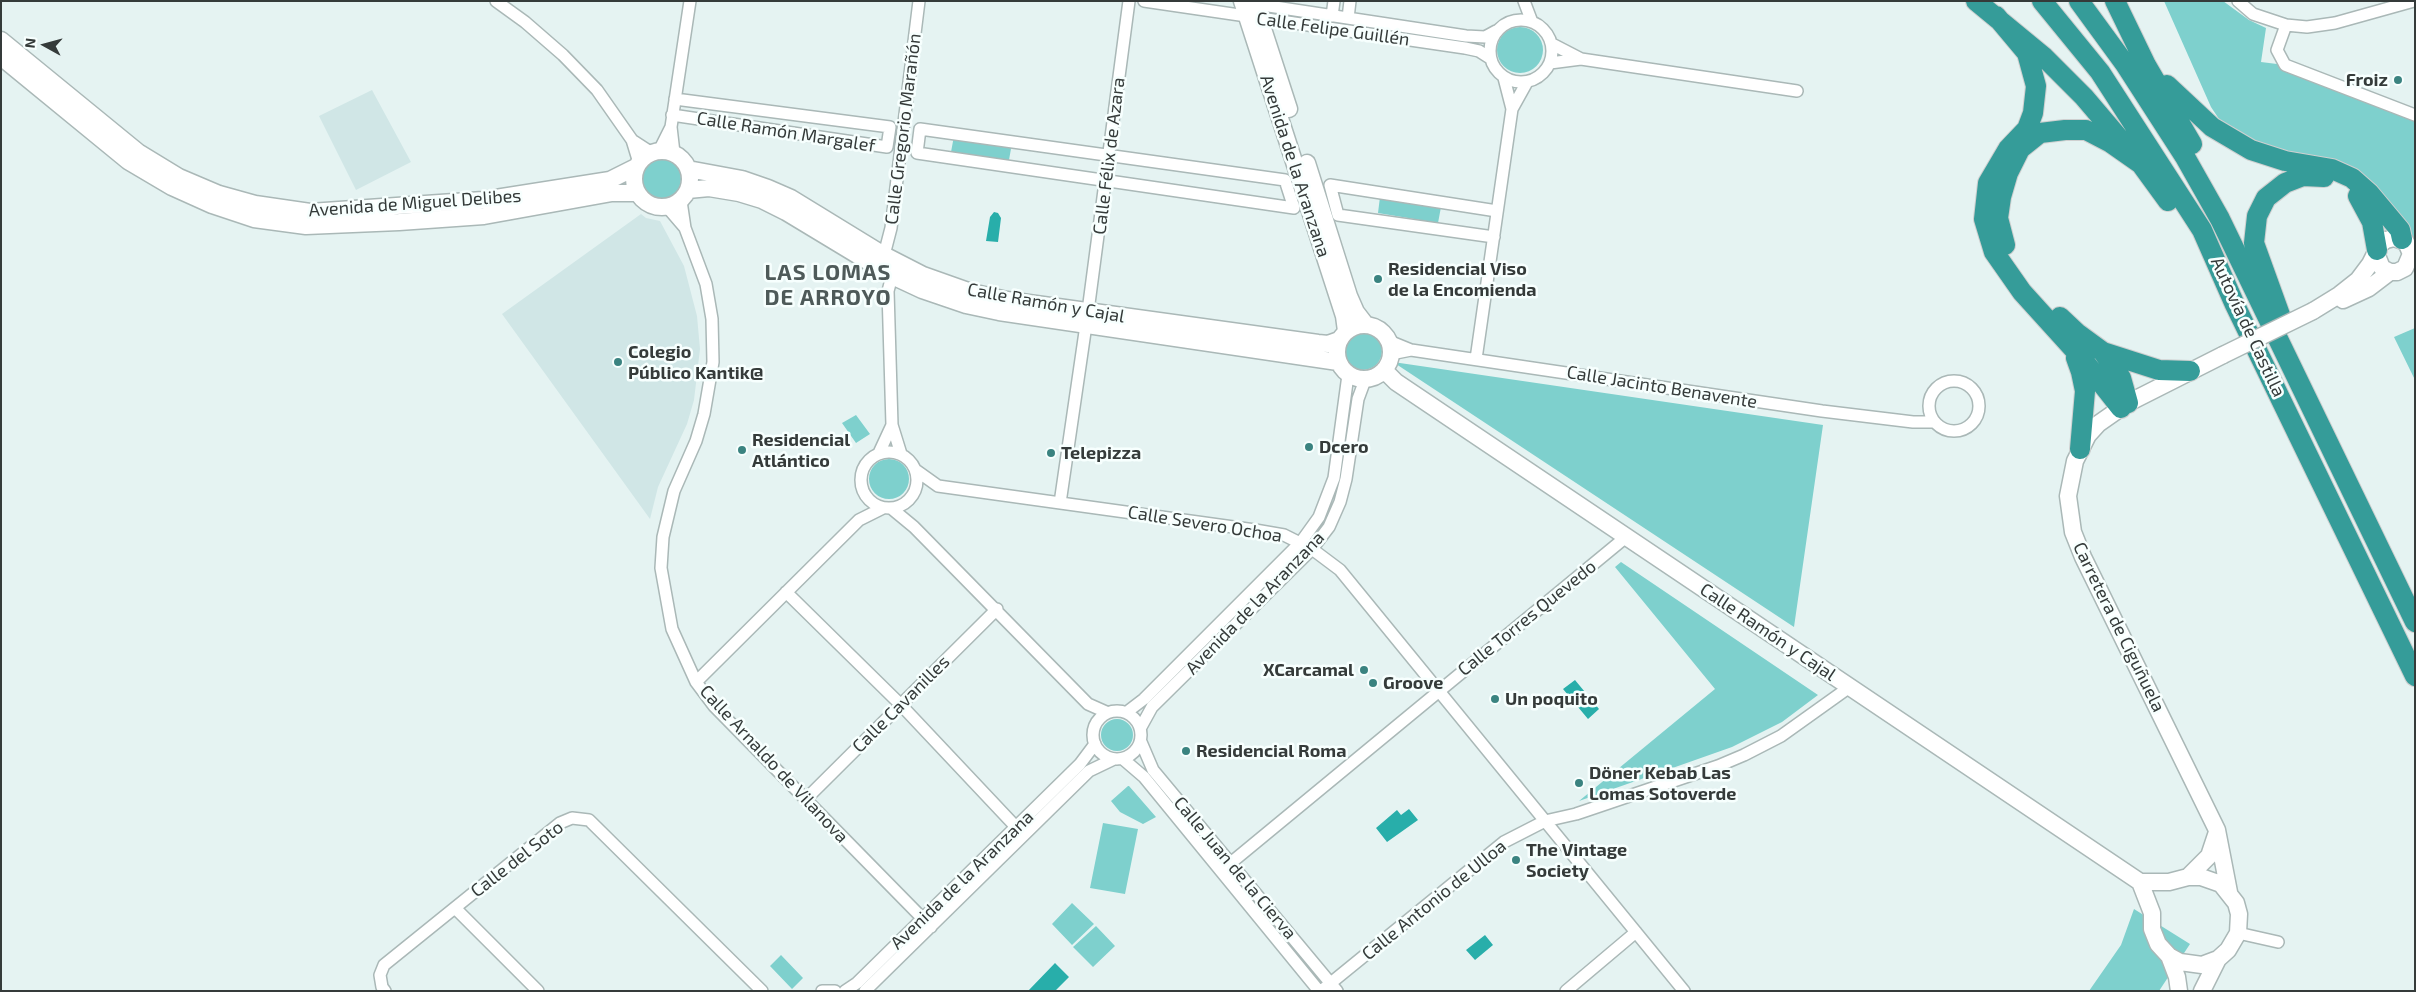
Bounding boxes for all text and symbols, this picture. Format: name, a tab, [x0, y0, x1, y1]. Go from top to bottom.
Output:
street label: Calle Felipe Guillén	[1255, 8, 1411, 50]
north arrow	[20, 20, 70, 70]
street label: Calle Gregorio Marañón	[881, 32, 925, 226]
text: N	[21, 37, 39, 49]
place label: Froiz	[2346, 69, 2388, 91]
street label: Avenida de la Aranzana	[1255, 72, 1335, 260]
marker: Froiz	[2392, 74, 2404, 86]
street label: Calle Félix de Azara	[1089, 76, 1129, 236]
street label: Calle Ramón Margalef	[695, 107, 877, 157]
street label: Avenida de Miguel Delibes	[308, 185, 522, 221]
street label: Autovía de Castilla	[2206, 254, 2290, 400]
place label: Residencial Viso de la Encomienda	[1388, 258, 1537, 300]
district label: LAS LOMAS DE ARROYO	[763, 260, 893, 312]
marker: Residencial Viso de la Encomienda	[1372, 273, 1384, 285]
street label: Calle Ramón y Cajal	[966, 279, 1126, 327]
place label: Colegio Público Kantik@	[628, 341, 763, 384]
marker: Colegio Público Kantik@	[612, 356, 624, 368]
street label: Calle Jacinto Benavente	[1565, 361, 1759, 413]
place label: Residencial Atlántico	[752, 429, 850, 472]
place label: Dcero	[1319, 436, 1369, 458]
marker: Dcero	[1303, 441, 1315, 453]
place label: Telepizza	[1061, 442, 1141, 464]
marker: Residencial Atlántico	[736, 444, 748, 456]
marker: Telepizza	[1045, 447, 1057, 459]
street label: Calle Severo Ochoa	[1126, 501, 1284, 547]
street label: Avenida de la Aranzana	[1181, 527, 1329, 679]
street label: Carretera de Ciguñuela	[2068, 539, 2170, 715]
street label: Calle Torres Quevedo	[1453, 556, 1601, 680]
street label: Calle Ramón y Cajal	[1696, 578, 1840, 686]
street label: Calle Cavanilles	[848, 651, 954, 757]
place label: XCarcamal	[1263, 659, 1354, 681]
marker: XCarcamal	[1358, 664, 1370, 676]
place label: Groove	[1383, 672, 1443, 694]
marker: Groove	[1367, 677, 1379, 689]
street label: Calle Arnaldo de Vilanova	[695, 681, 853, 847]
place label: Un poquito	[1505, 688, 1598, 710]
marker: Un poquito	[1489, 693, 1501, 705]
place label: Residencial Roma	[1196, 740, 1346, 762]
marker: Residencial Roma	[1180, 745, 1192, 757]
place label: Döner Kebab Las Lomas Sotoverde	[1589, 762, 1736, 804]
marker: Döner Kebab Las Lomas Sotoverde	[1573, 777, 1585, 789]
street label: Calle Juan de la Cierva	[1169, 792, 1301, 944]
street label: Avenida de la Aranzana	[886, 806, 1038, 954]
street label: Calle del Soto	[467, 816, 567, 902]
street label: Calle Antonio de Ulloa	[1358, 835, 1510, 965]
place label: The Vintage Society	[1526, 839, 1627, 882]
marker: The Vintage Society	[1510, 854, 1522, 866]

